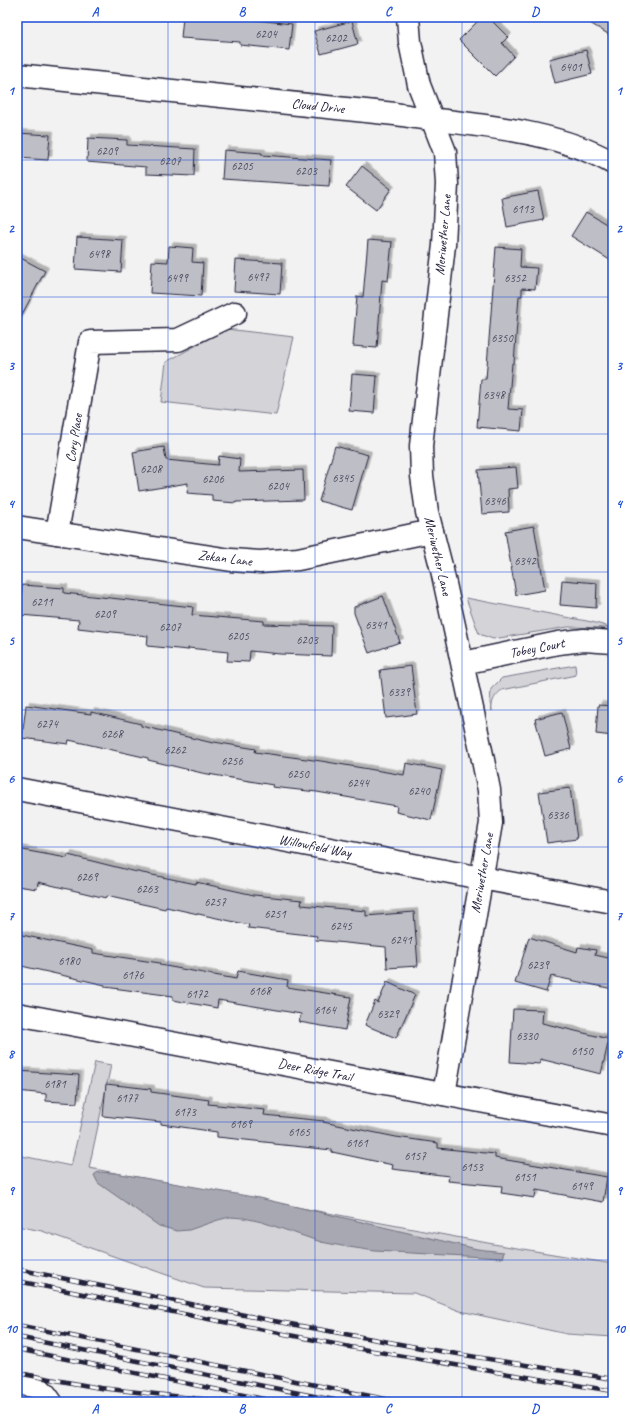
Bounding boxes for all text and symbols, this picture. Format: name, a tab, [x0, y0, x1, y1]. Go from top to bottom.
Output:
text: A	[92, 4, 100, 20]
text: B	[239, 4, 247, 20]
text: C	[385, 4, 393, 20]
text: D	[531, 4, 540, 20]
house number: 6204	[255, 26, 278, 42]
house number: 6202	[325, 30, 348, 46]
house number: 6401	[560, 59, 582, 75]
text: 1	[8, 83, 16, 99]
text: 1	[616, 83, 624, 99]
street label: Cloud Drive	[291, 95, 347, 117]
house number: 6209	[96, 143, 119, 159]
house number: 6207	[159, 153, 181, 169]
house number: 6205	[231, 158, 253, 174]
house number: 6203	[295, 163, 318, 179]
street label: Meriwether Lane	[431, 193, 455, 276]
house number: 6113	[512, 201, 535, 217]
text: 2	[8, 221, 15, 237]
text: 2	[616, 221, 623, 237]
house number: 6498	[88, 246, 111, 262]
house number: 6497	[247, 269, 269, 285]
house number: 6499	[166, 270, 189, 286]
house number: 6352	[504, 270, 527, 286]
house number: 6350	[491, 330, 514, 346]
text: 3	[8, 358, 15, 374]
text: 3	[616, 358, 623, 374]
house number: 6348	[483, 387, 506, 403]
street label: Cory Place	[62, 411, 86, 463]
house number: 6208	[140, 461, 163, 477]
house number: 6345	[332, 470, 354, 486]
house number: 6206	[202, 471, 224, 487]
house number: 6204	[267, 478, 290, 494]
house number: 6346	[484, 493, 506, 509]
text: 4	[8, 496, 16, 512]
text: 4	[616, 496, 624, 512]
street label: Meriwether Lane	[421, 515, 456, 599]
street label: Zekan Lane	[197, 546, 254, 570]
house number: 6342	[514, 553, 537, 569]
house number: 6211	[31, 594, 53, 610]
house number: 6209	[94, 606, 117, 622]
house number: 6341	[365, 617, 387, 633]
house number: 6207	[159, 619, 181, 635]
house number: 6205	[227, 628, 249, 644]
house number: 6203	[296, 632, 319, 648]
text: 5	[8, 633, 15, 649]
text: 5	[616, 633, 623, 649]
street label: Tobey Court	[508, 634, 567, 662]
house number: 6339	[388, 684, 411, 700]
house number: 6274	[36, 716, 59, 732]
house number: 6268	[101, 726, 124, 742]
house number: 6262	[164, 742, 187, 758]
house number: 6256	[221, 753, 243, 769]
house number: 6250	[287, 766, 310, 782]
text: 6	[8, 771, 15, 787]
text: 6	[616, 771, 623, 787]
house number: 6244	[347, 775, 370, 791]
house number: 6240	[408, 783, 431, 799]
house number: 6336	[547, 807, 569, 823]
street label: Meriwether Lane	[467, 830, 498, 914]
street label: Willowfield Way	[277, 831, 354, 862]
house number: 6269	[76, 869, 99, 885]
house number: 6263	[136, 881, 159, 897]
house number: 6257	[204, 894, 226, 910]
house number: 6251	[264, 906, 286, 922]
text: 7	[8, 908, 15, 924]
text: 7	[616, 908, 623, 924]
house number: 6245	[330, 918, 352, 934]
house number: 6241	[390, 932, 412, 948]
house number: 6180	[58, 953, 81, 969]
house number: 6239	[527, 957, 550, 973]
house number: 6176	[122, 967, 144, 983]
house number: 6168	[249, 983, 272, 999]
house number: 6172	[186, 986, 209, 1002]
house number: 6164	[314, 1002, 337, 1018]
house number: 6329	[377, 1006, 400, 1022]
house number: 6330	[516, 1028, 539, 1044]
house number: 6150	[571, 1043, 594, 1059]
text: 8	[8, 1046, 16, 1062]
text: 8	[616, 1046, 624, 1062]
street label: Deer Ridge Trail	[277, 1054, 356, 1086]
house number: 6181	[44, 1076, 66, 1092]
house number: 6177	[116, 1090, 138, 1106]
house number: 6173	[174, 1104, 197, 1120]
house number: 6169	[230, 1116, 253, 1132]
house number: 6165	[288, 1124, 310, 1140]
house number: 6161	[346, 1135, 368, 1151]
house number: 6157	[404, 1148, 426, 1164]
house number: 6153	[461, 1159, 484, 1175]
house number: 6151	[514, 1169, 536, 1185]
house number: 6149	[571, 1178, 594, 1194]
text: 9	[8, 1183, 15, 1199]
text: 9	[616, 1183, 623, 1199]
text: 10	[5, 1321, 18, 1337]
text: 10	[613, 1321, 626, 1337]
text: A	[92, 1401, 100, 1417]
text: B	[239, 1401, 247, 1417]
text: C	[385, 1401, 393, 1417]
text: D	[531, 1401, 540, 1417]

